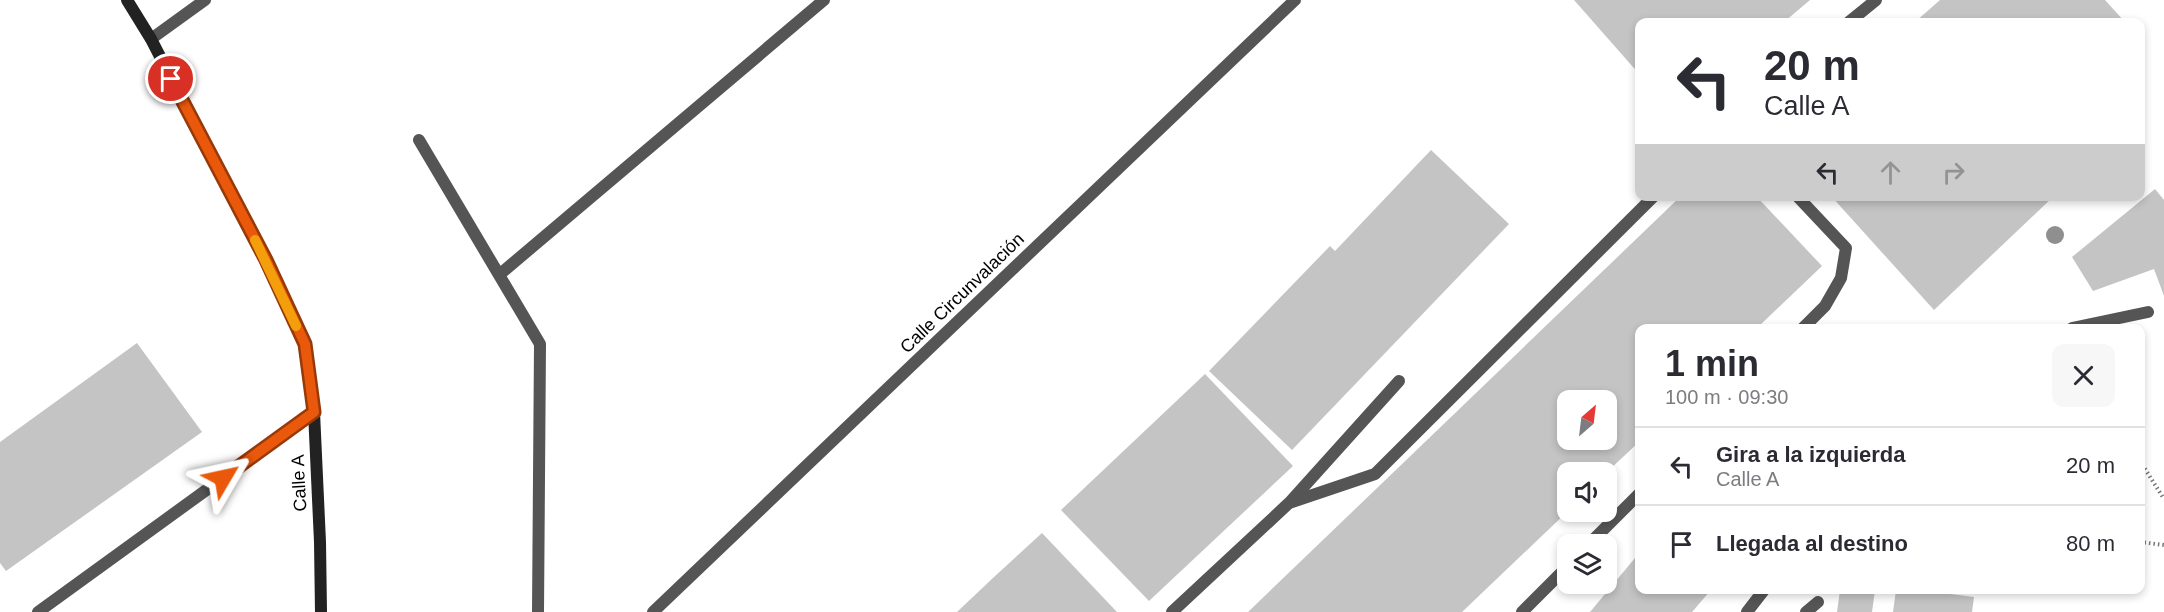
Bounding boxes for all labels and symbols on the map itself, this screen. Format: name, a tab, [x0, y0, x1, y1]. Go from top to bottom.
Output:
pin	[145, 53, 196, 104]
street label: Calle Circunvalación	[896, 229, 1028, 357]
north arrow	[1557, 390, 1617, 450]
position arrow	[191, 446, 255, 510]
street label: Calle A	[288, 454, 310, 512]

